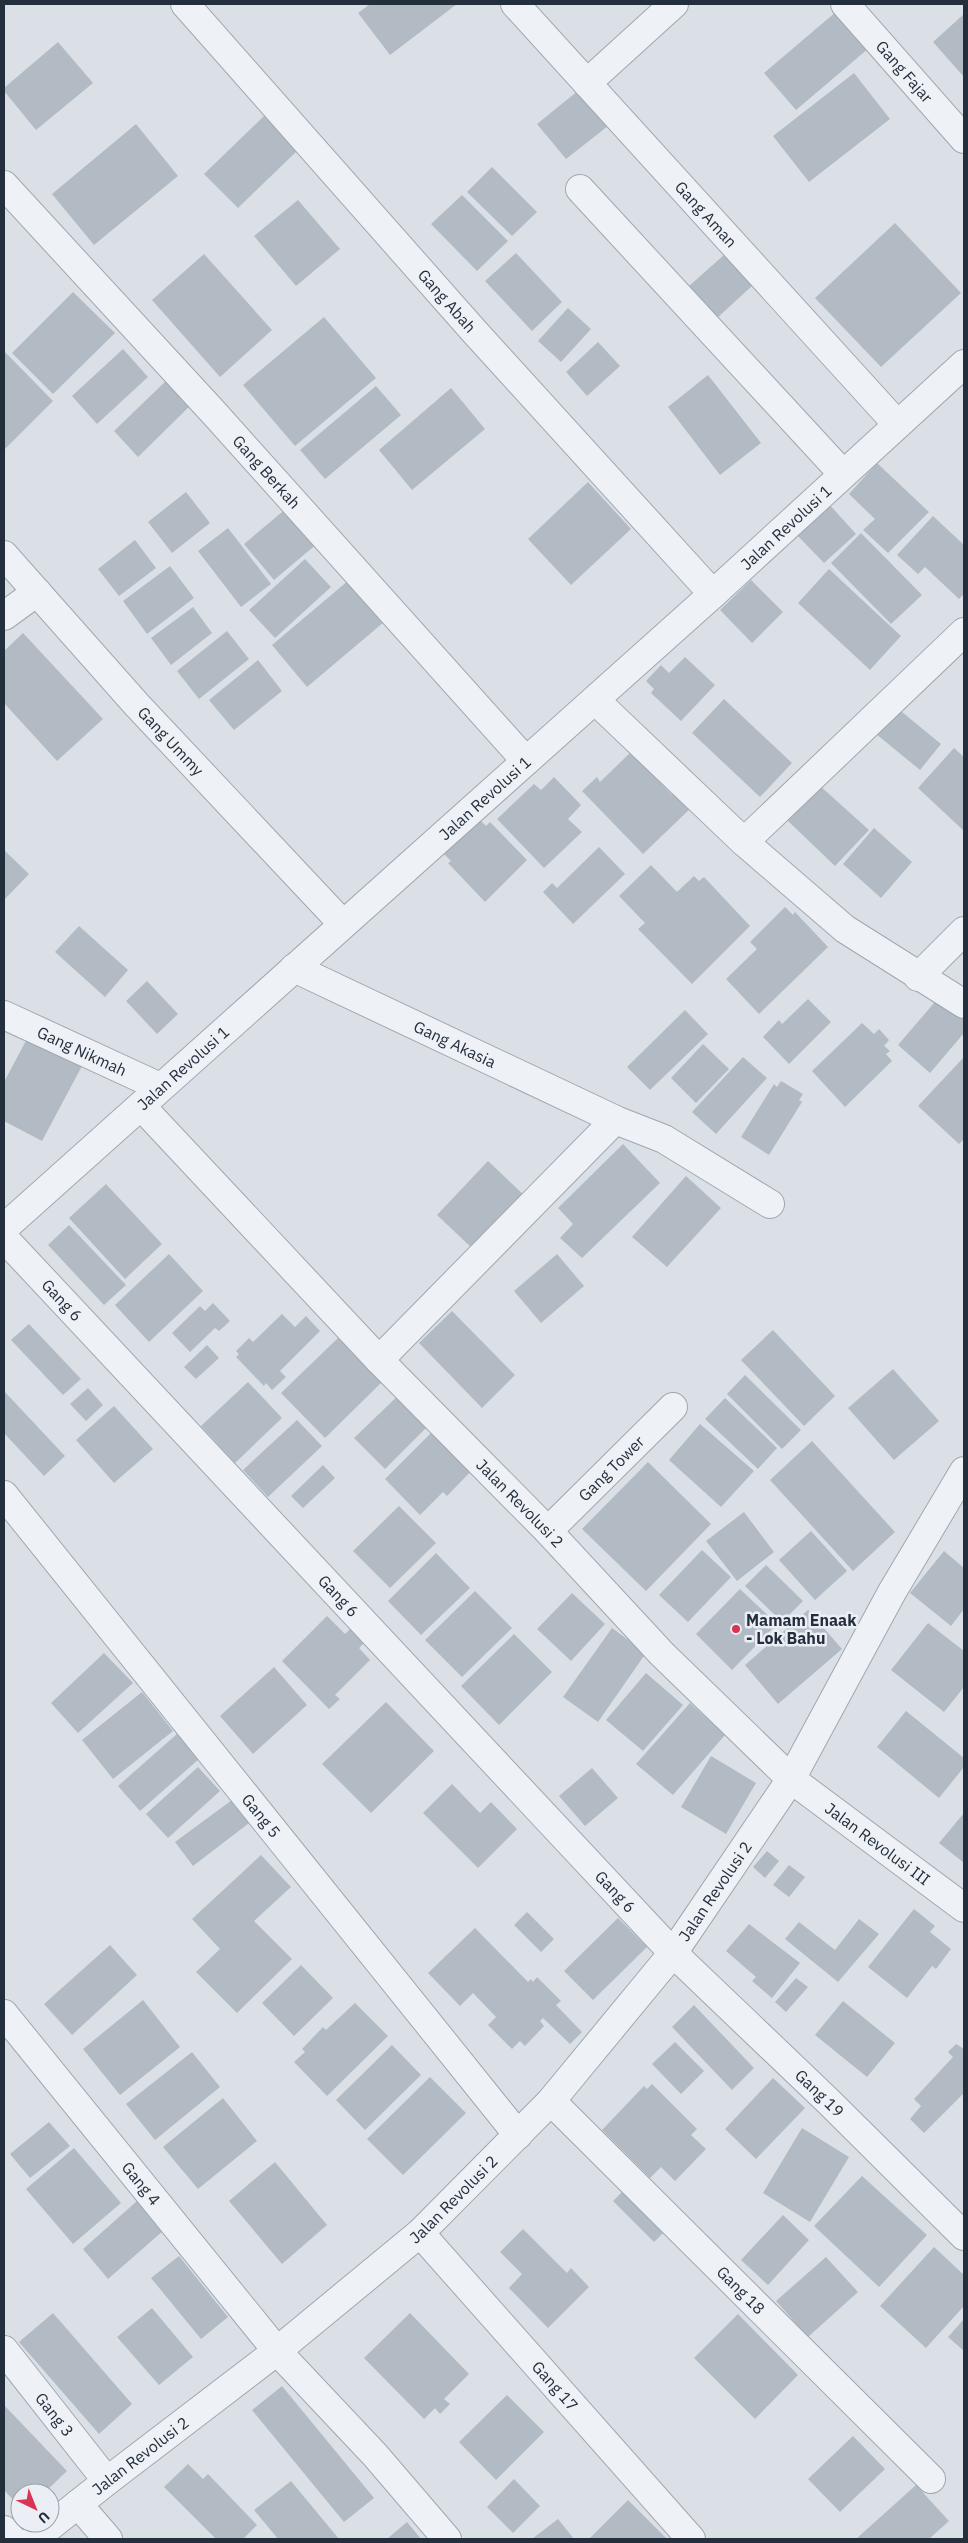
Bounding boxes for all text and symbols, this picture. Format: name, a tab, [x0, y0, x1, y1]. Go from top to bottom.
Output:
street label: Gang Fajar	[872, 36, 937, 107]
street label: Gang Aman	[671, 177, 741, 251]
street label: Gang Abah	[414, 265, 481, 337]
street label: Gang Berkah	[229, 431, 305, 513]
street label: Jalan Revolusi 1	[736, 480, 836, 574]
street label: Gang Ummy	[134, 702, 208, 780]
street label: Jalan Revolusi 1	[435, 752, 535, 844]
street label: Gang Akasia	[411, 1016, 500, 1072]
street label: Gang Nikmah	[34, 1022, 130, 1080]
street label: Jalan Revolusi 1	[133, 1022, 233, 1114]
street label: Gang 6	[37, 1275, 87, 1325]
street label: Gang Tower	[574, 1431, 648, 1505]
street label: Jalan Revolusi 2	[472, 1454, 568, 1552]
street label: Gang 6	[314, 1570, 363, 1621]
place label: Mamam Enaak - Lok Bahu	[746, 1610, 857, 1648]
marker: Mamam Enaak - Lok Bahu	[730, 1623, 742, 1635]
street label: Gang 5	[238, 1789, 285, 1841]
street label: Jalan Revolusi III	[821, 1798, 934, 1889]
street label: Jalan Revolusi 2	[674, 1837, 756, 1945]
street label: Gang 6	[591, 1866, 640, 1917]
street label: Gang 19	[791, 2065, 848, 2121]
street label: Jalan Revolusi 2	[405, 2151, 502, 2248]
street label: Gang 4	[118, 2157, 165, 2209]
street label: Gang 18	[713, 2262, 769, 2318]
street label: Gang 17	[528, 2357, 583, 2415]
street label: Gang 3	[31, 2388, 78, 2441]
street label: Jalan Revolusi 2	[88, 2412, 193, 2499]
north arrow	[10, 2483, 60, 2533]
text: U	[34, 2508, 54, 2527]

